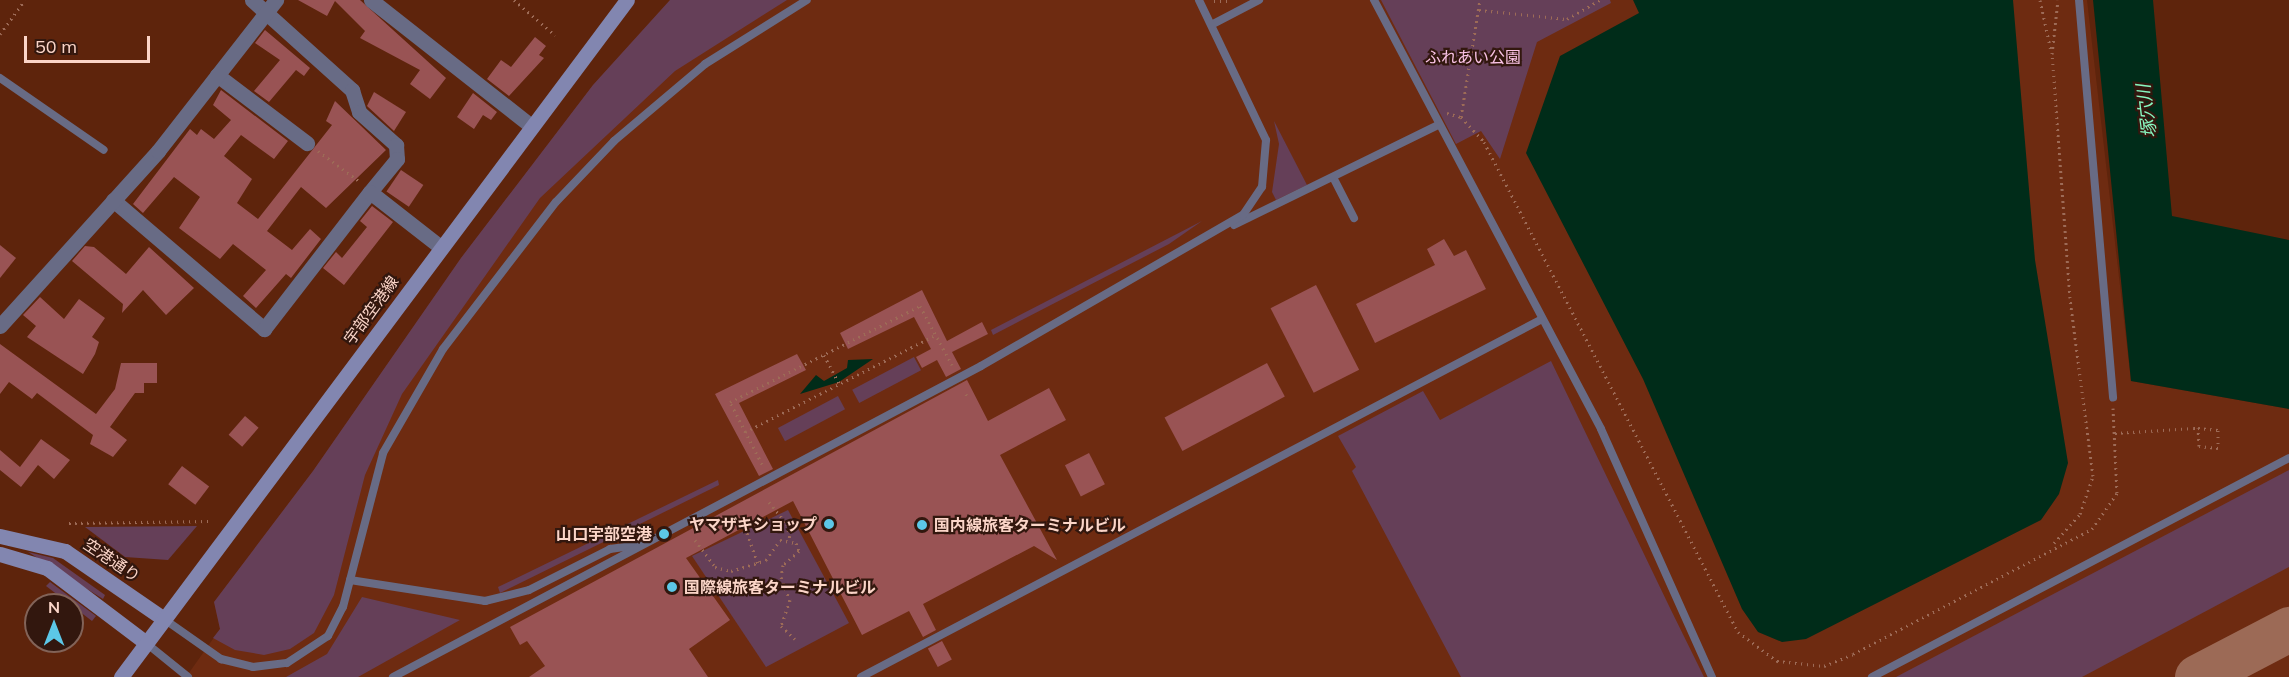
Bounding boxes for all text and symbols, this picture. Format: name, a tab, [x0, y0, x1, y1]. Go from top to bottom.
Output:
scale bar	[27, 24, 153, 62]
text: 50 m	[35, 35, 77, 58]
park label: ふれあい公園	[1425, 47, 1521, 67]
water label: 塚穴川	[2133, 83, 2161, 139]
street label: 宇部空港線	[340, 272, 402, 348]
place label: ヤマザキショップ	[689, 514, 817, 534]
place label: 国内線旅客ターミナルビル	[934, 515, 1126, 535]
marker: ヤマザキショップ	[822, 517, 836, 531]
marker: 国内線旅客ターミナルビル	[915, 518, 929, 532]
place label: 山口宇部空港	[556, 524, 652, 544]
marker: 山口宇部空港	[657, 527, 671, 541]
street label: 空港通り	[80, 534, 144, 586]
place label: 国際線旅客ターミナルビル	[684, 577, 876, 597]
marker: 国際線旅客ターミナルビル	[665, 580, 679, 594]
north arrow	[24, 593, 84, 653]
text: N	[48, 597, 60, 617]

